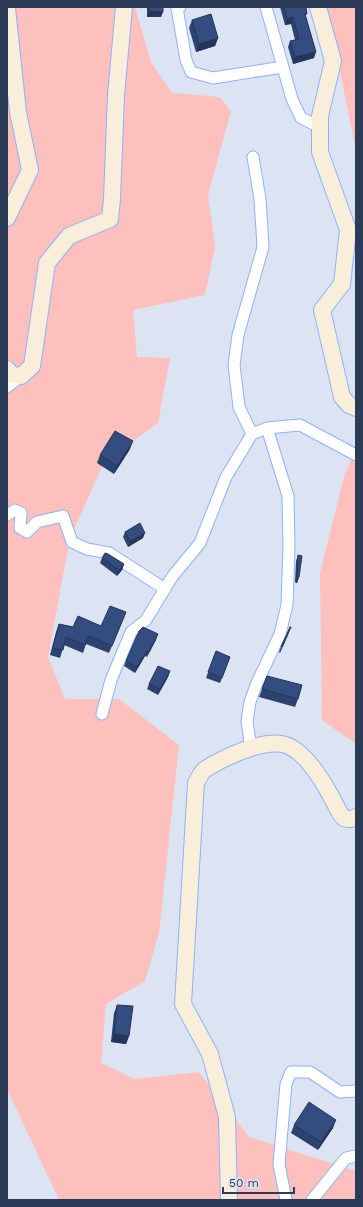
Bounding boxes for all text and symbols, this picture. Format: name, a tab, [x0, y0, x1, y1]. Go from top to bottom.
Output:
scale bar	[223, 1169, 294, 1195]
text: 50 m	[229, 1176, 259, 1190]

